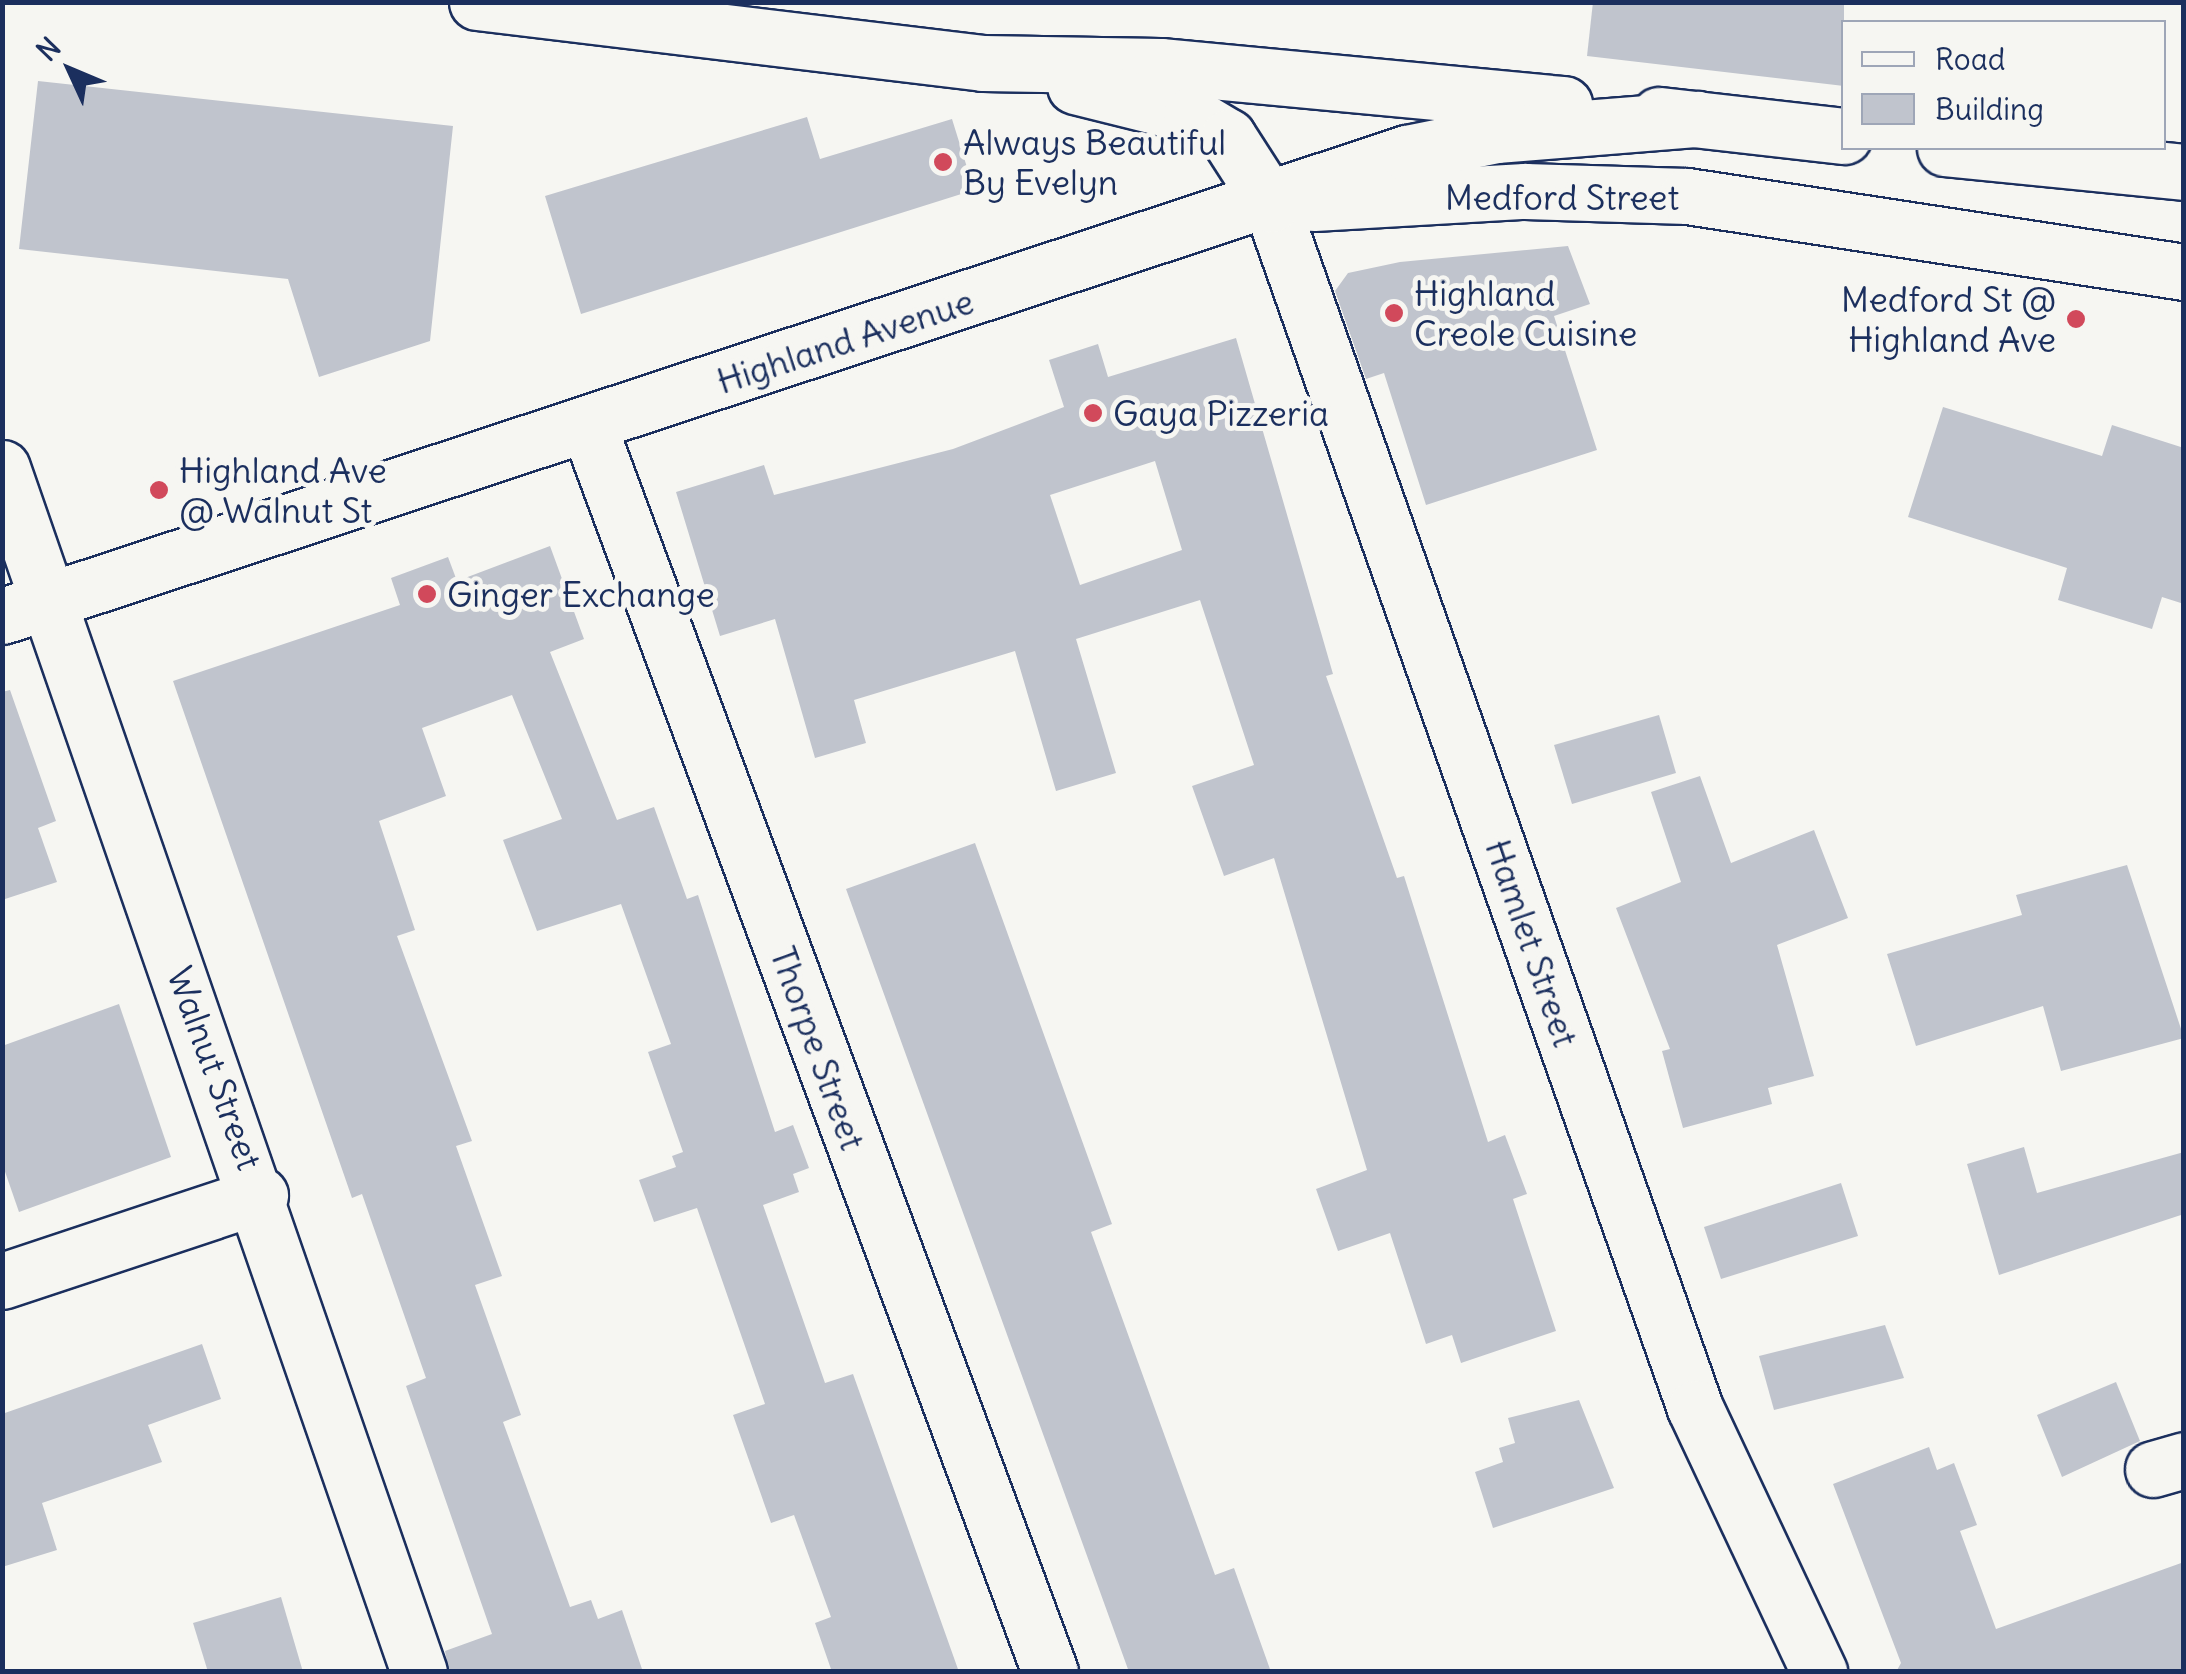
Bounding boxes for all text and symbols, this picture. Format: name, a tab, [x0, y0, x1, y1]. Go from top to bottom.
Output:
north arrow	[20, 20, 120, 120]
legend	[1841, 20, 2166, 150]
text: N	[29, 30, 68, 69]
text: Road	[1935, 40, 2005, 78]
text: Building	[1935, 90, 2044, 128]
place label: Always Beautiful By Evelyn	[963, 121, 1226, 203]
marker: Always Beautiful By Evelyn	[932, 151, 954, 173]
street label: Medford Street	[1445, 176, 1679, 218]
place label: Highland Creole Cuisine	[1414, 272, 1637, 354]
place label: Medford St @ Highland Ave	[1841, 278, 2056, 360]
street label: Highland Avenue	[712, 280, 978, 402]
marker: Highland Creole Cuisine	[1383, 302, 1405, 324]
marker: Medford St @ Highland Ave	[2065, 308, 2087, 330]
place label: Gaya Pizzeria	[1113, 392, 1329, 434]
marker: Gaya Pizzeria	[1082, 402, 1104, 424]
place label: Highland Ave @ Walnut St	[179, 449, 387, 531]
marker: Highland Ave @ Walnut St	[148, 479, 170, 501]
place label: Ginger Exchange	[447, 573, 715, 615]
marker: Ginger Exchange	[416, 583, 438, 605]
street label: Hamlet Street	[1477, 834, 1587, 1052]
street label: Thorpe Street	[762, 941, 874, 1155]
street label: Walnut Street	[159, 961, 271, 1175]

